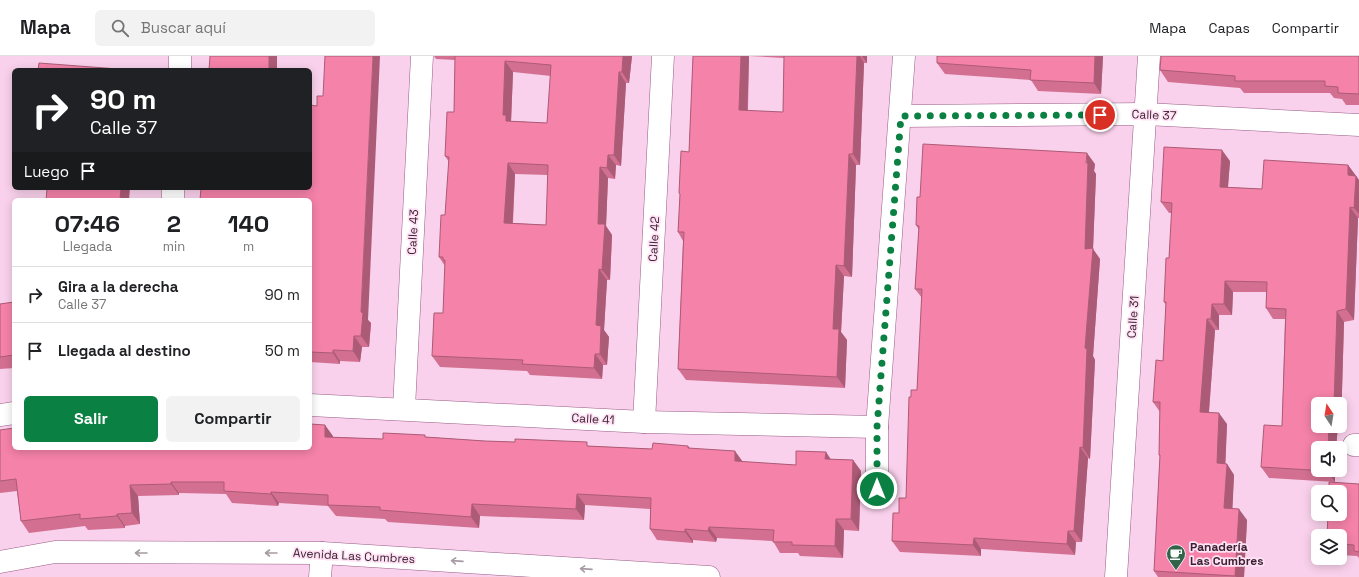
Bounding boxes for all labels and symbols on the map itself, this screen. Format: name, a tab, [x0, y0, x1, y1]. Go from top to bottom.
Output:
pin	[1083, 98, 1117, 132]
street label: Calle 37	[1131, 106, 1177, 124]
street label: Calle 43	[404, 209, 422, 255]
street label: Calle 42	[645, 216, 663, 262]
street label: Calle 31	[1124, 295, 1142, 339]
north arrow	[1311, 397, 1347, 433]
street label: Calle 41	[571, 410, 615, 428]
position arrow	[856, 468, 898, 510]
place label: Panadería Las Cumbres	[1190, 539, 1264, 569]
cafe icon: Panadería Las Cumbres	[1165, 543, 1187, 571]
street label: Avenida Las Cumbres	[293, 545, 415, 567]
one-way arrow	[135, 549, 148, 557]
one-way arrow	[265, 549, 278, 557]
one-way arrow	[451, 558, 464, 565]
one-way arrow	[580, 566, 593, 573]

